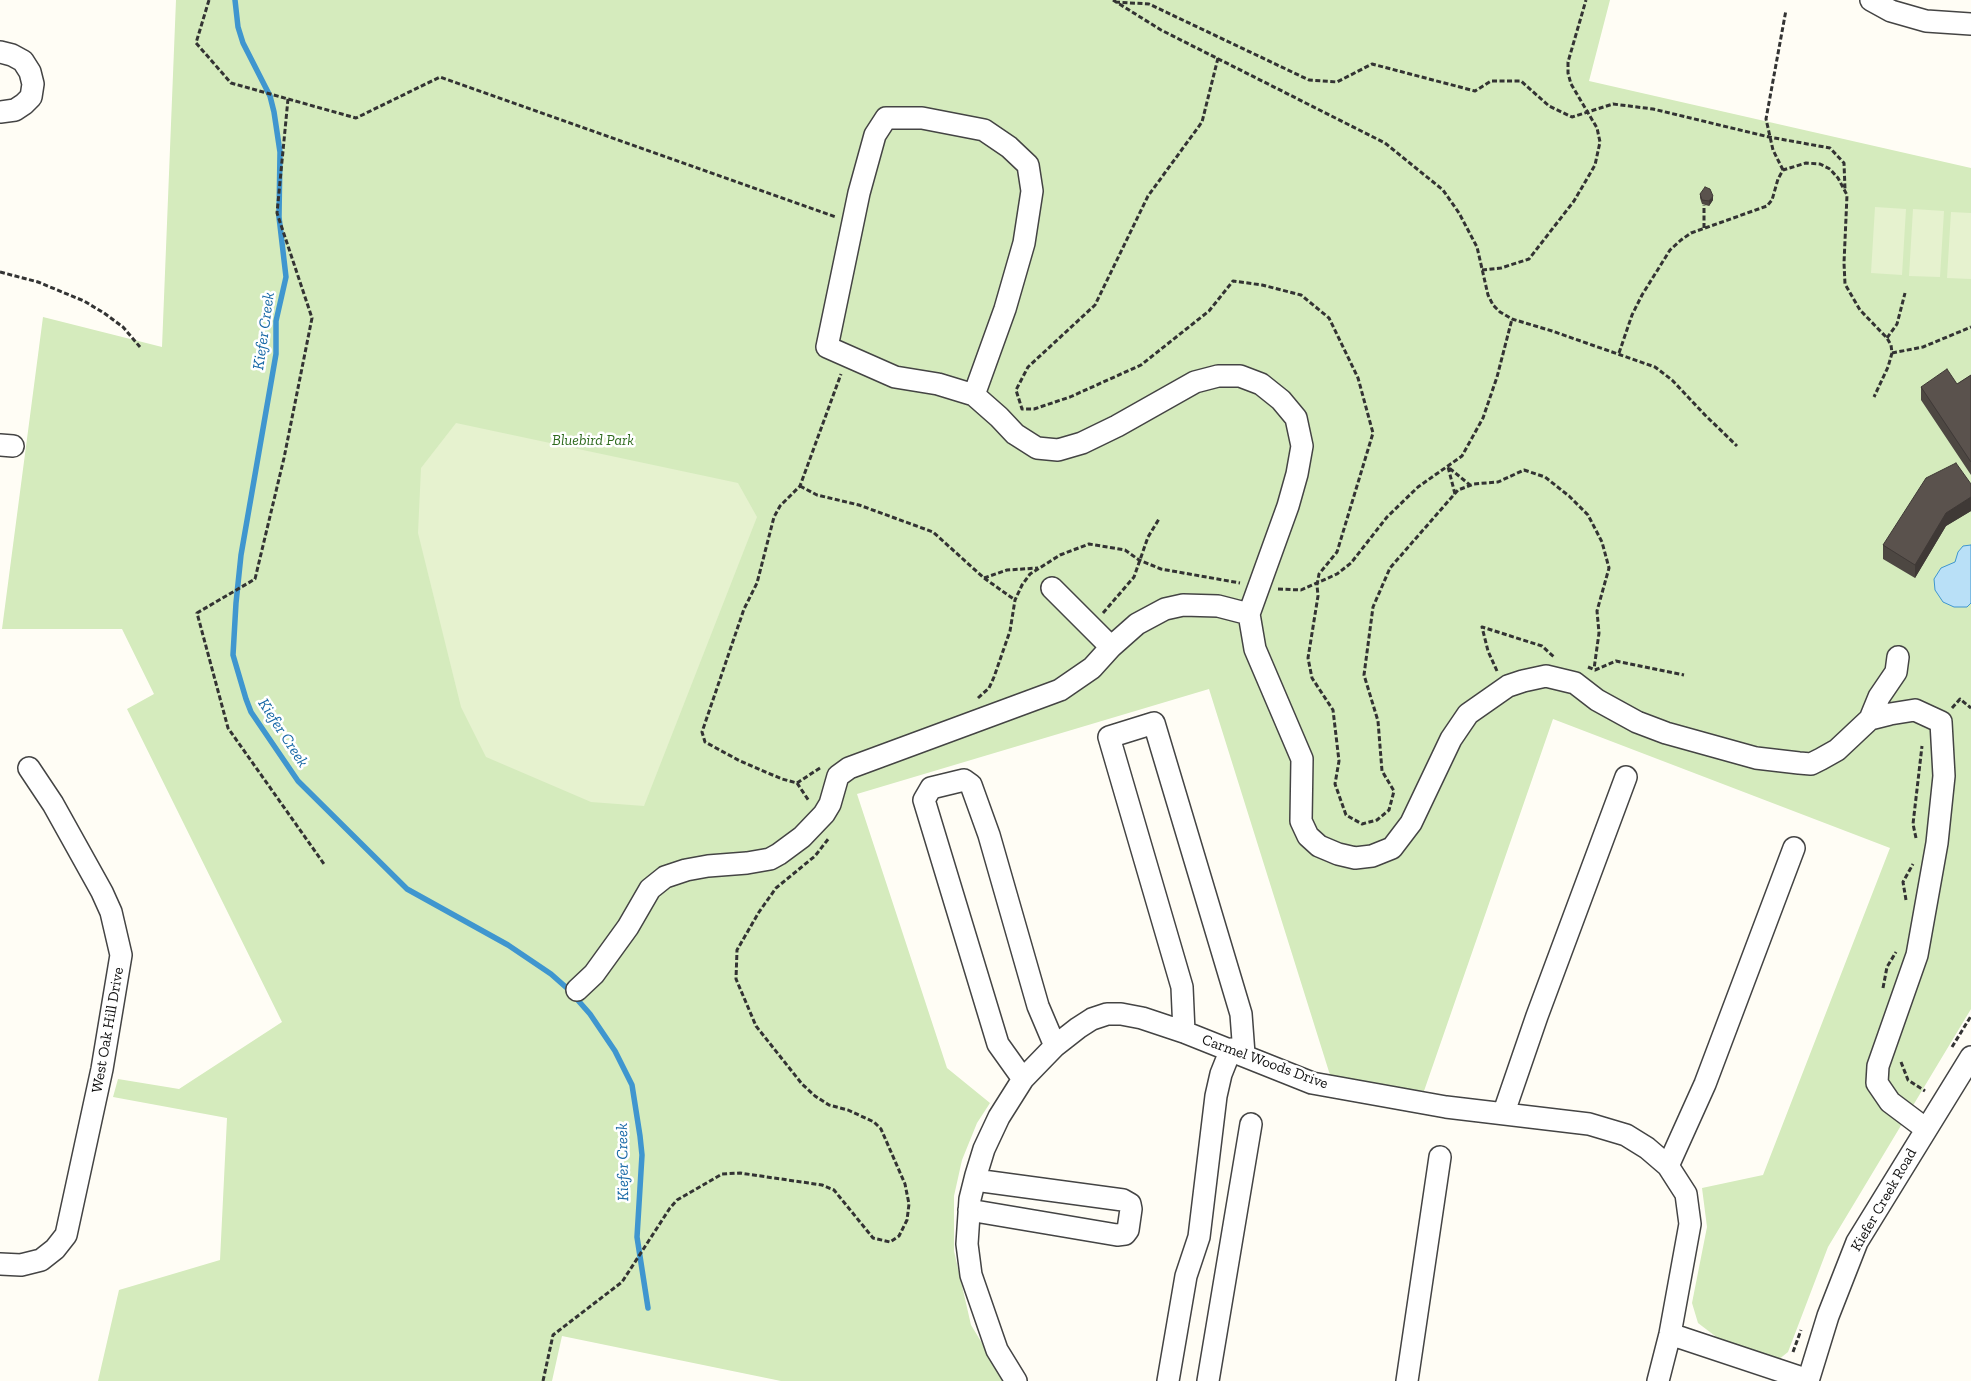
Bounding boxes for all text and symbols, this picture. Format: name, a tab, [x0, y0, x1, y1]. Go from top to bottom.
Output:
water label: Kiefer Creek	[249, 291, 279, 371]
park label: Bluebird Park	[552, 432, 634, 450]
water label: Kiefer Creek	[254, 695, 312, 771]
street label: West Oak Hill Drive	[88, 966, 128, 1094]
street label: Carmel Woods Drive	[1200, 1031, 1330, 1093]
water label: Kiefer Creek	[613, 1123, 633, 1201]
street label: Kiefer Creek Road	[1847, 1145, 1921, 1255]

